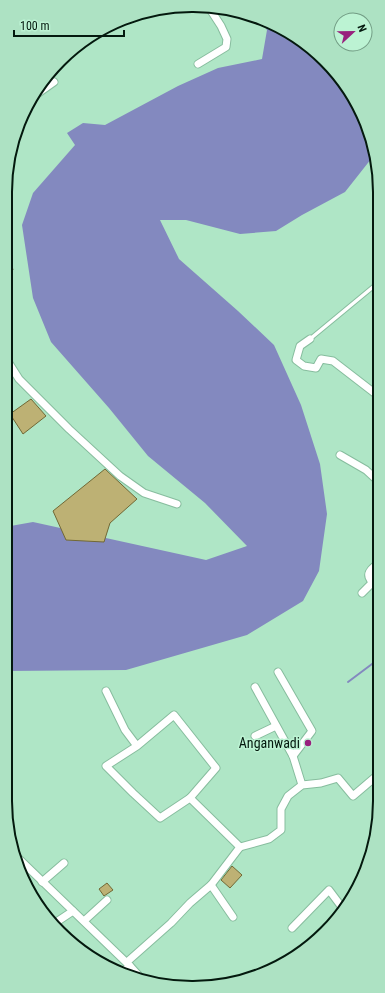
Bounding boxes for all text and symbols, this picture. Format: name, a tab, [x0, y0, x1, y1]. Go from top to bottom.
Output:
scale bar	[14, 12, 124, 38]
north arrow	[333, 12, 373, 52]
text: 100 m	[20, 19, 50, 33]
text: N	[355, 23, 369, 34]
place label: Anganwadi	[239, 735, 300, 751]
marker: Anganwadi	[303, 738, 313, 748]

